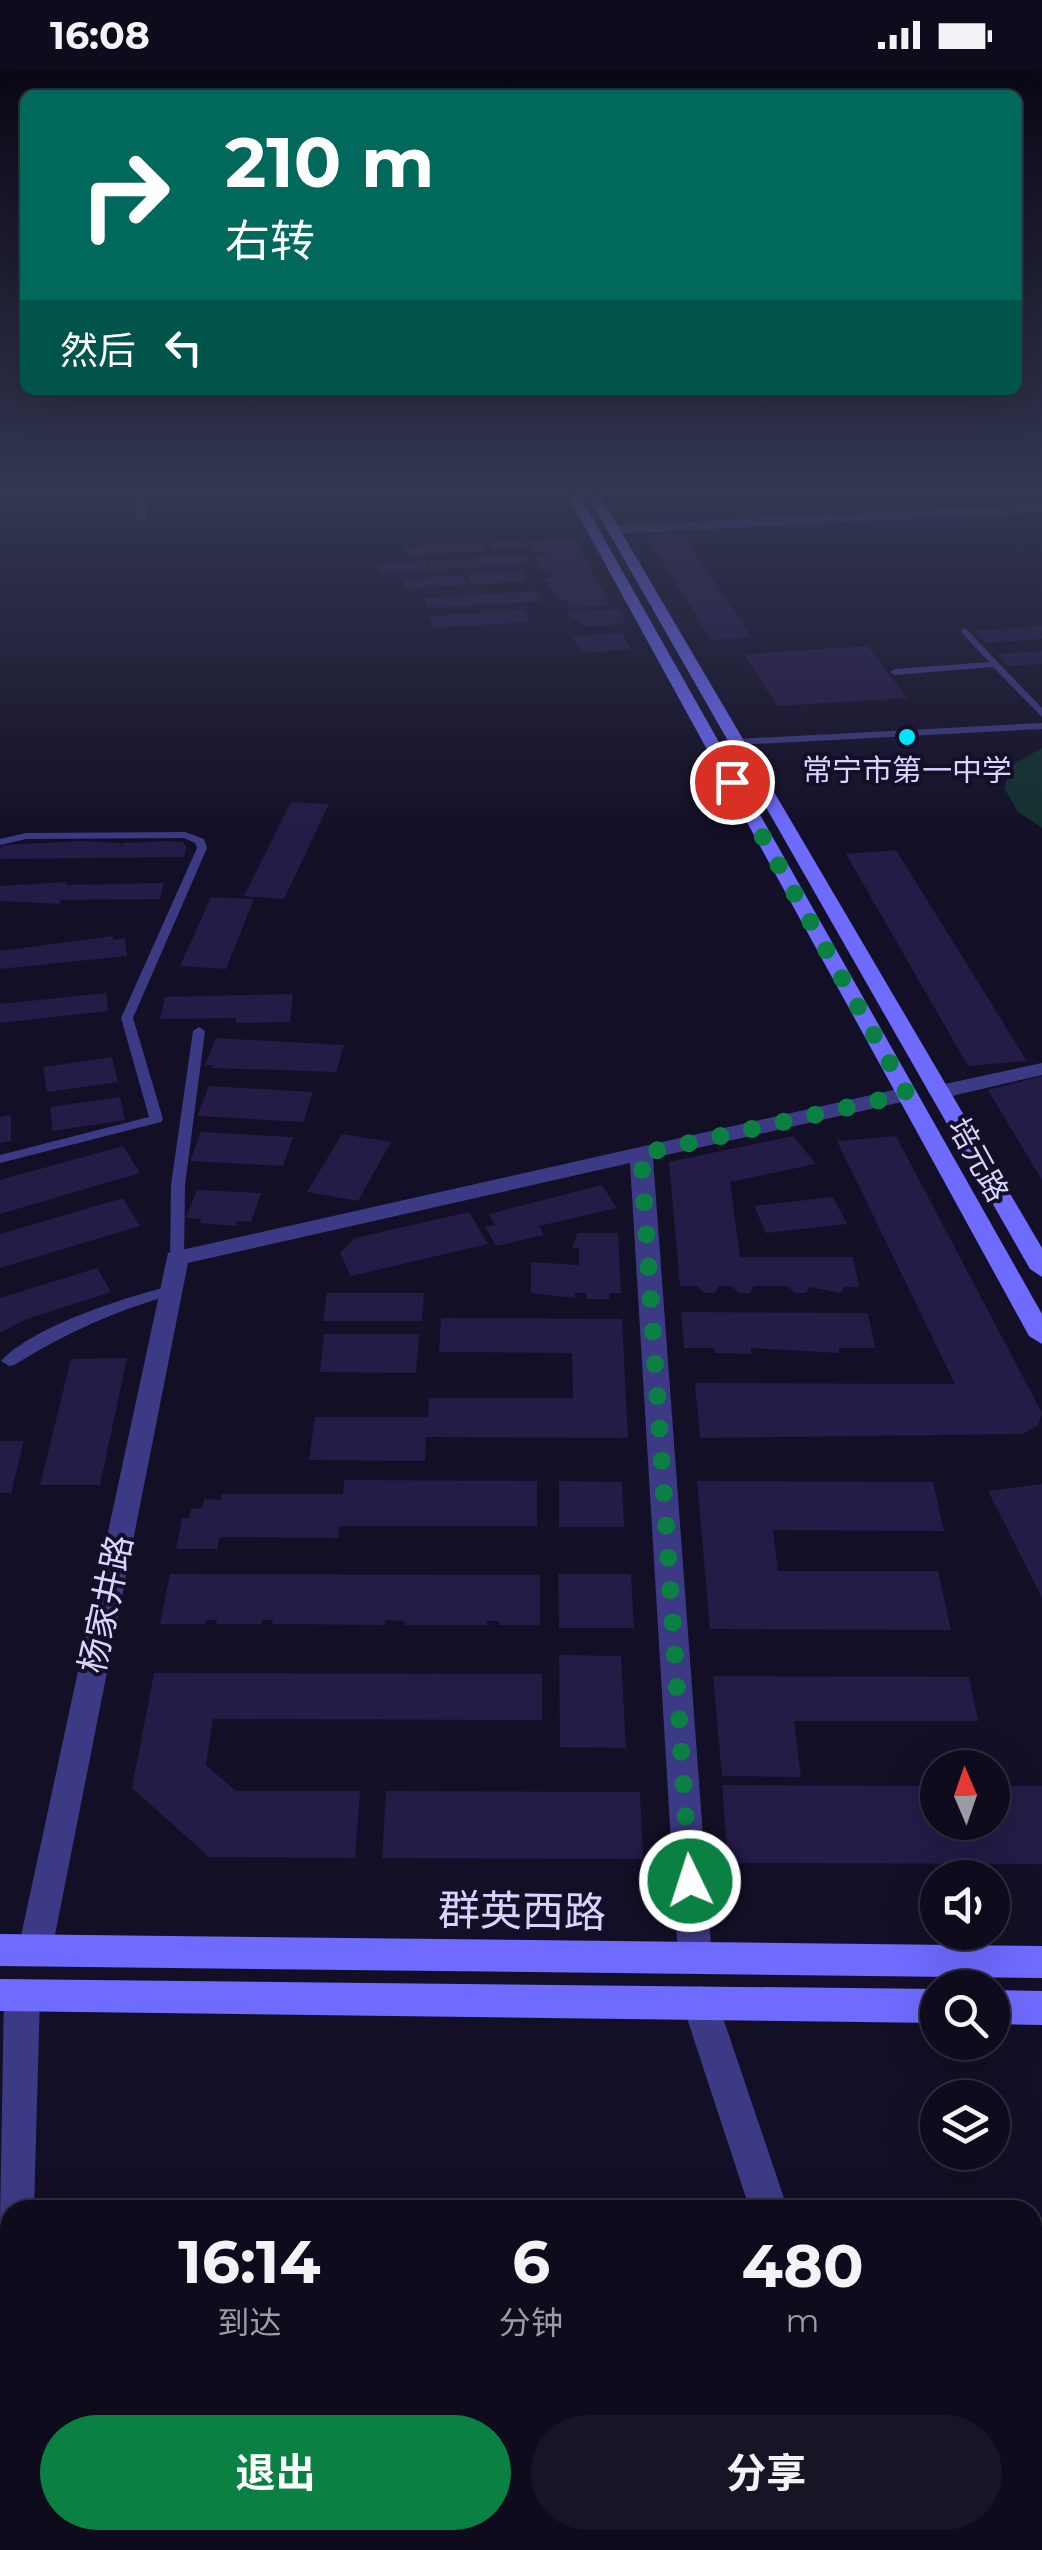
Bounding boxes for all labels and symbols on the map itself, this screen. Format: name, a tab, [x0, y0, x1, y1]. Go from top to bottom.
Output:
marker: 常宁市第一中学	[896, 726, 918, 748]
pin	[690, 740, 775, 825]
place label: 常宁市第一中学	[802, 752, 1012, 789]
street label: 培元路	[940, 1111, 1016, 1208]
street label: 杨家井路	[70, 1531, 141, 1677]
north arrow	[920, 1750, 1010, 1840]
position arrow	[638, 1829, 742, 1933]
street label: 群英西路	[438, 1884, 606, 1938]

